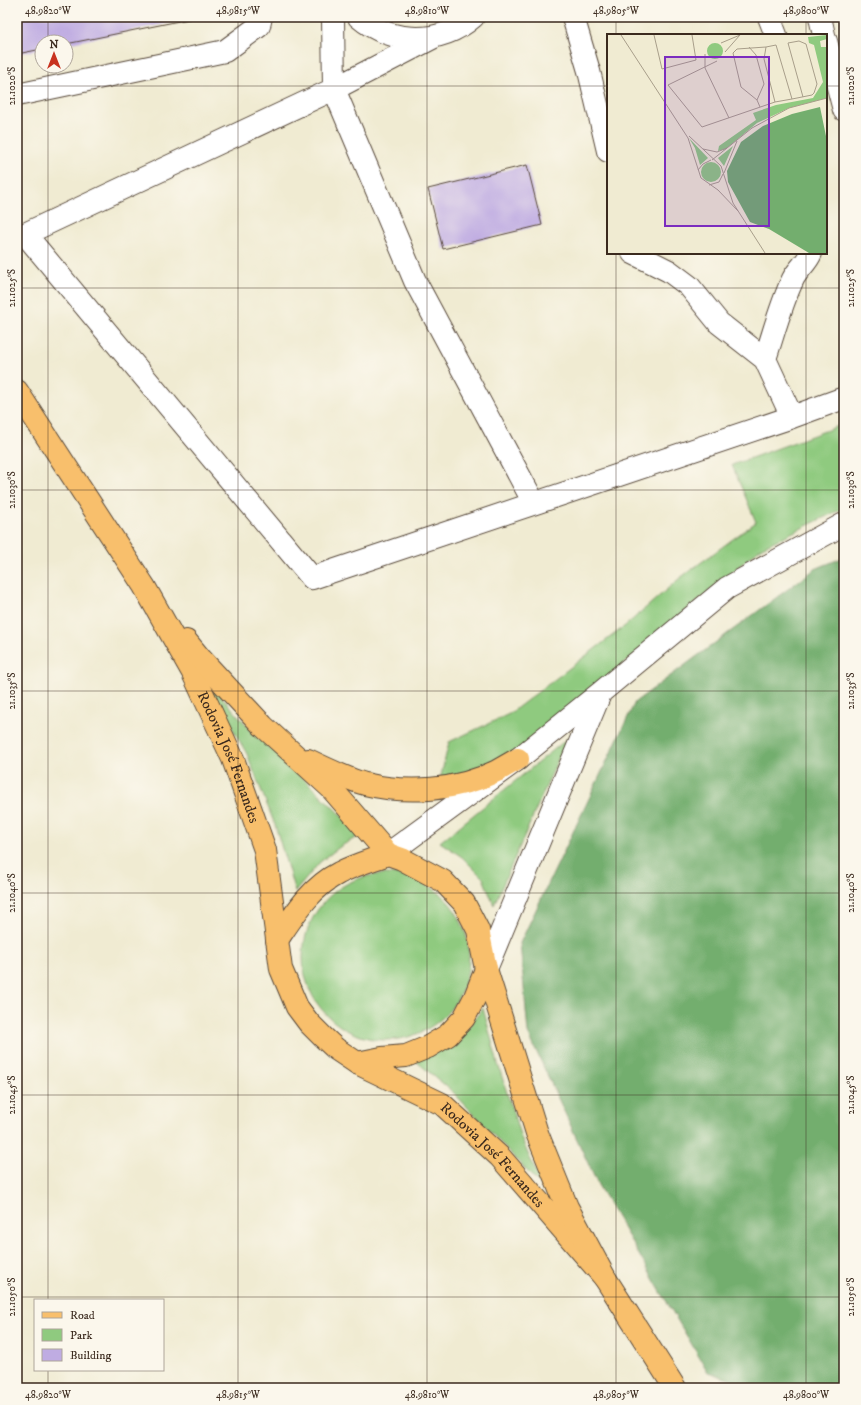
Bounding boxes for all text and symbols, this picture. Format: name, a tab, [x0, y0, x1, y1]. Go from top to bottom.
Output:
text: 48.9820°W	[25, 5, 72, 17]
text: 48.9815°W	[216, 5, 261, 17]
text: 48.9810°W	[405, 5, 450, 17]
text: 48.9805°W	[593, 5, 640, 17]
text: 48.9800°W	[783, 5, 830, 17]
north arrow	[34, 34, 74, 74]
inset map	[607, 34, 827, 254]
text: N	[49, 38, 59, 52]
text: 21.1020°S	[6, 67, 18, 105]
text: 21.1020°S	[845, 67, 857, 105]
text: 21.1025°S	[6, 269, 18, 307]
text: 21.1025°S	[845, 269, 857, 307]
text: 21.1030°S	[6, 471, 18, 509]
text: 21.1030°S	[845, 471, 857, 509]
text: 21.1035°S	[6, 672, 18, 710]
text: 21.1035°S	[845, 672, 857, 710]
street label: Rodovia José Fernandes	[193, 688, 264, 826]
text: 21.1040°S	[6, 873, 18, 913]
text: 21.1040°S	[845, 873, 857, 913]
text: 21.1045°S	[6, 1075, 18, 1115]
text: 21.1045°S	[845, 1075, 857, 1115]
street label: Rodovia José Fernandes	[436, 1098, 548, 1212]
text: 21.1050°S	[6, 1278, 18, 1316]
text: 21.1050°S	[845, 1278, 857, 1316]
legend	[34, 1299, 164, 1371]
text: Road	[70, 1308, 95, 1323]
text: Park	[70, 1328, 92, 1343]
text: Building	[70, 1348, 111, 1363]
text: 48.9820°W	[25, 1389, 72, 1401]
text: 48.9815°W	[216, 1389, 261, 1401]
text: 48.9810°W	[405, 1389, 450, 1401]
text: 48.9805°W	[593, 1389, 640, 1401]
text: 48.9800°W	[783, 1389, 830, 1401]

